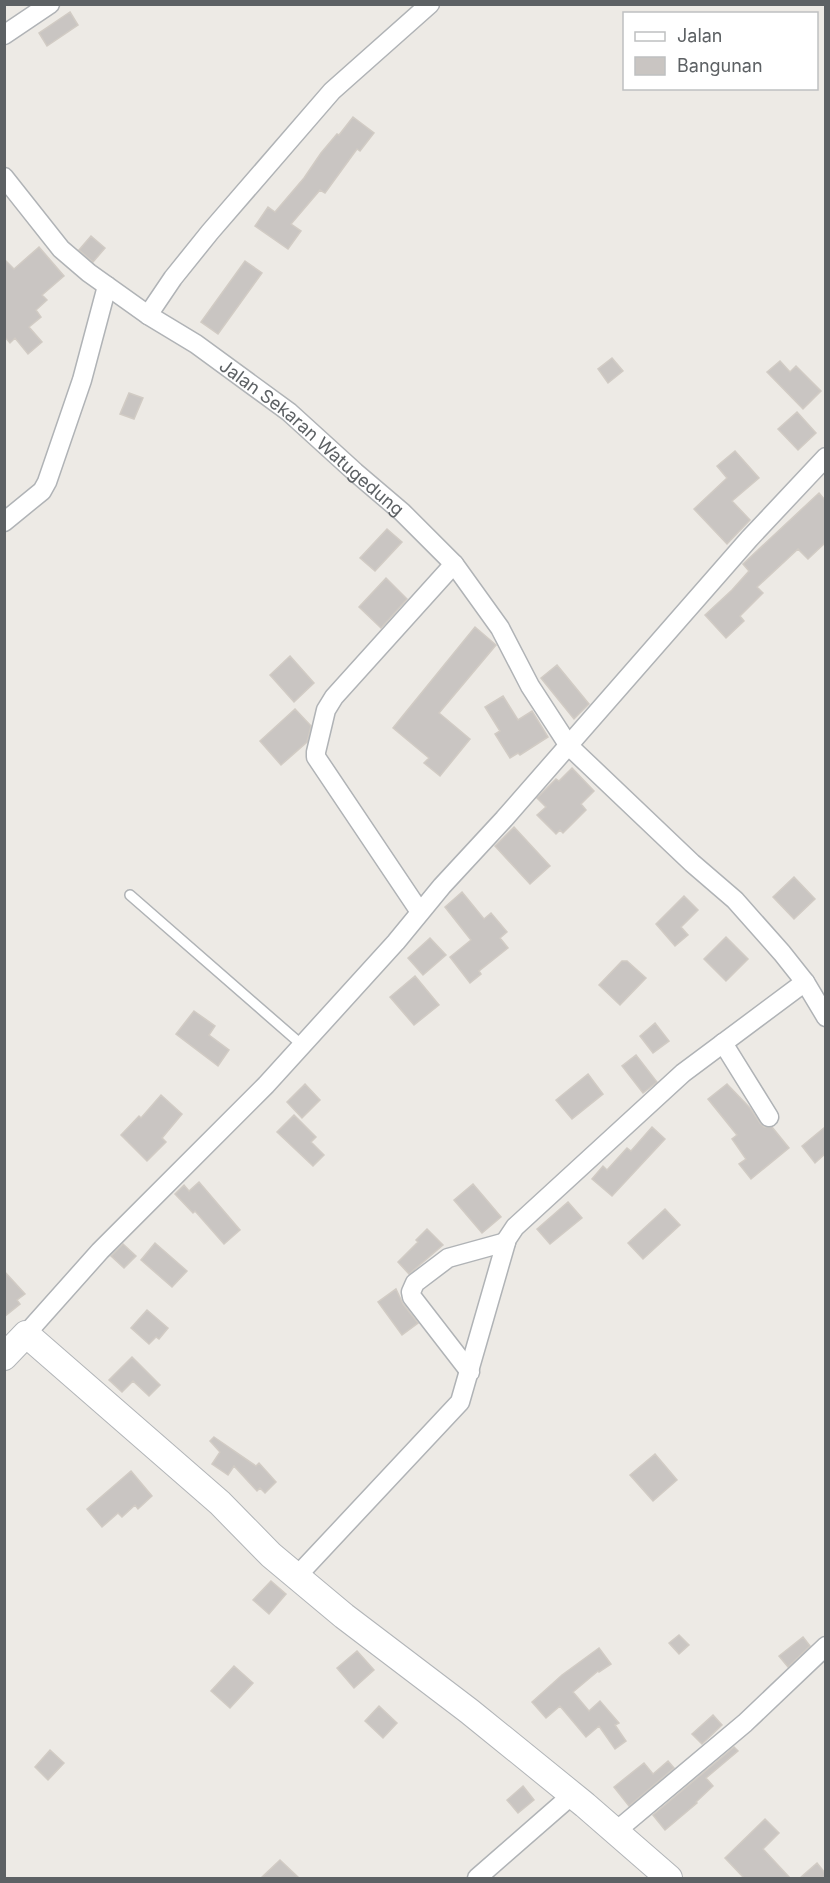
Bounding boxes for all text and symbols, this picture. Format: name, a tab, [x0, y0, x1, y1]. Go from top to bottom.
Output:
legend	[623, 12, 818, 90]
text: Jalan	[677, 25, 722, 46]
text: Bangunan	[677, 55, 763, 76]
street label: Jalan Sekaran Watugedung	[216, 354, 408, 520]

